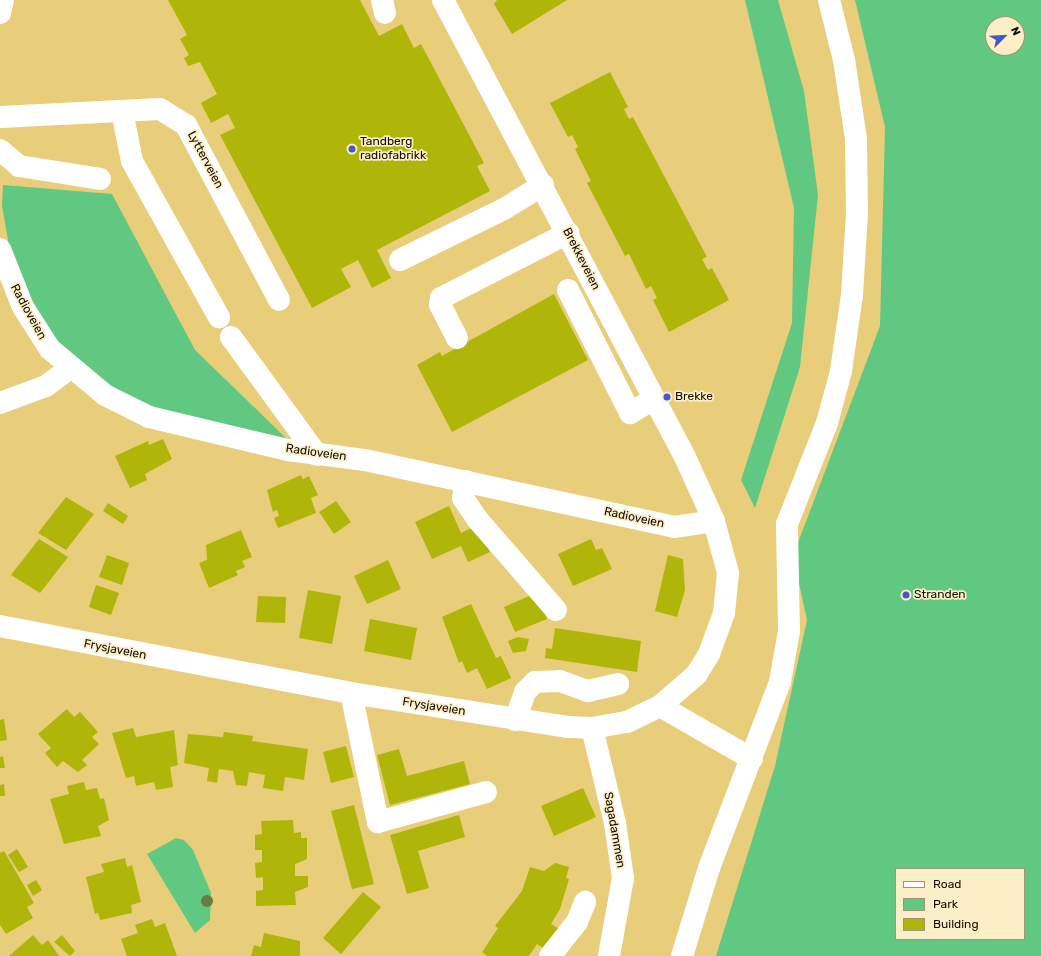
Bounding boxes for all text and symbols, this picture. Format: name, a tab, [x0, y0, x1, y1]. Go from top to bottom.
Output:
north arrow	[985, 16, 1025, 56]
text: N	[1008, 25, 1023, 38]
street label: Lytterveien	[184, 129, 226, 191]
place label: Tandberg radiofabrikk	[360, 135, 426, 163]
marker: Tandberg radiofabrikk	[347, 144, 357, 154]
street label: Brekkeveien	[559, 226, 603, 292]
street label: Radioveien	[7, 282, 49, 342]
place label: Brekke	[675, 390, 713, 404]
marker: Brekke	[662, 392, 672, 402]
street label: Radioveien	[285, 442, 347, 464]
street label: Radioveien	[603, 505, 665, 531]
place label: Stranden	[914, 588, 966, 602]
marker: Stranden	[901, 590, 911, 600]
street label: Frysjaveien	[82, 637, 148, 663]
street label: Frysjaveien	[401, 695, 467, 719]
street label: Sagadammen	[600, 791, 628, 869]
legend	[895, 868, 1025, 940]
text: Road	[933, 877, 961, 891]
text: Park	[933, 897, 958, 911]
text: Building	[933, 917, 979, 931]

